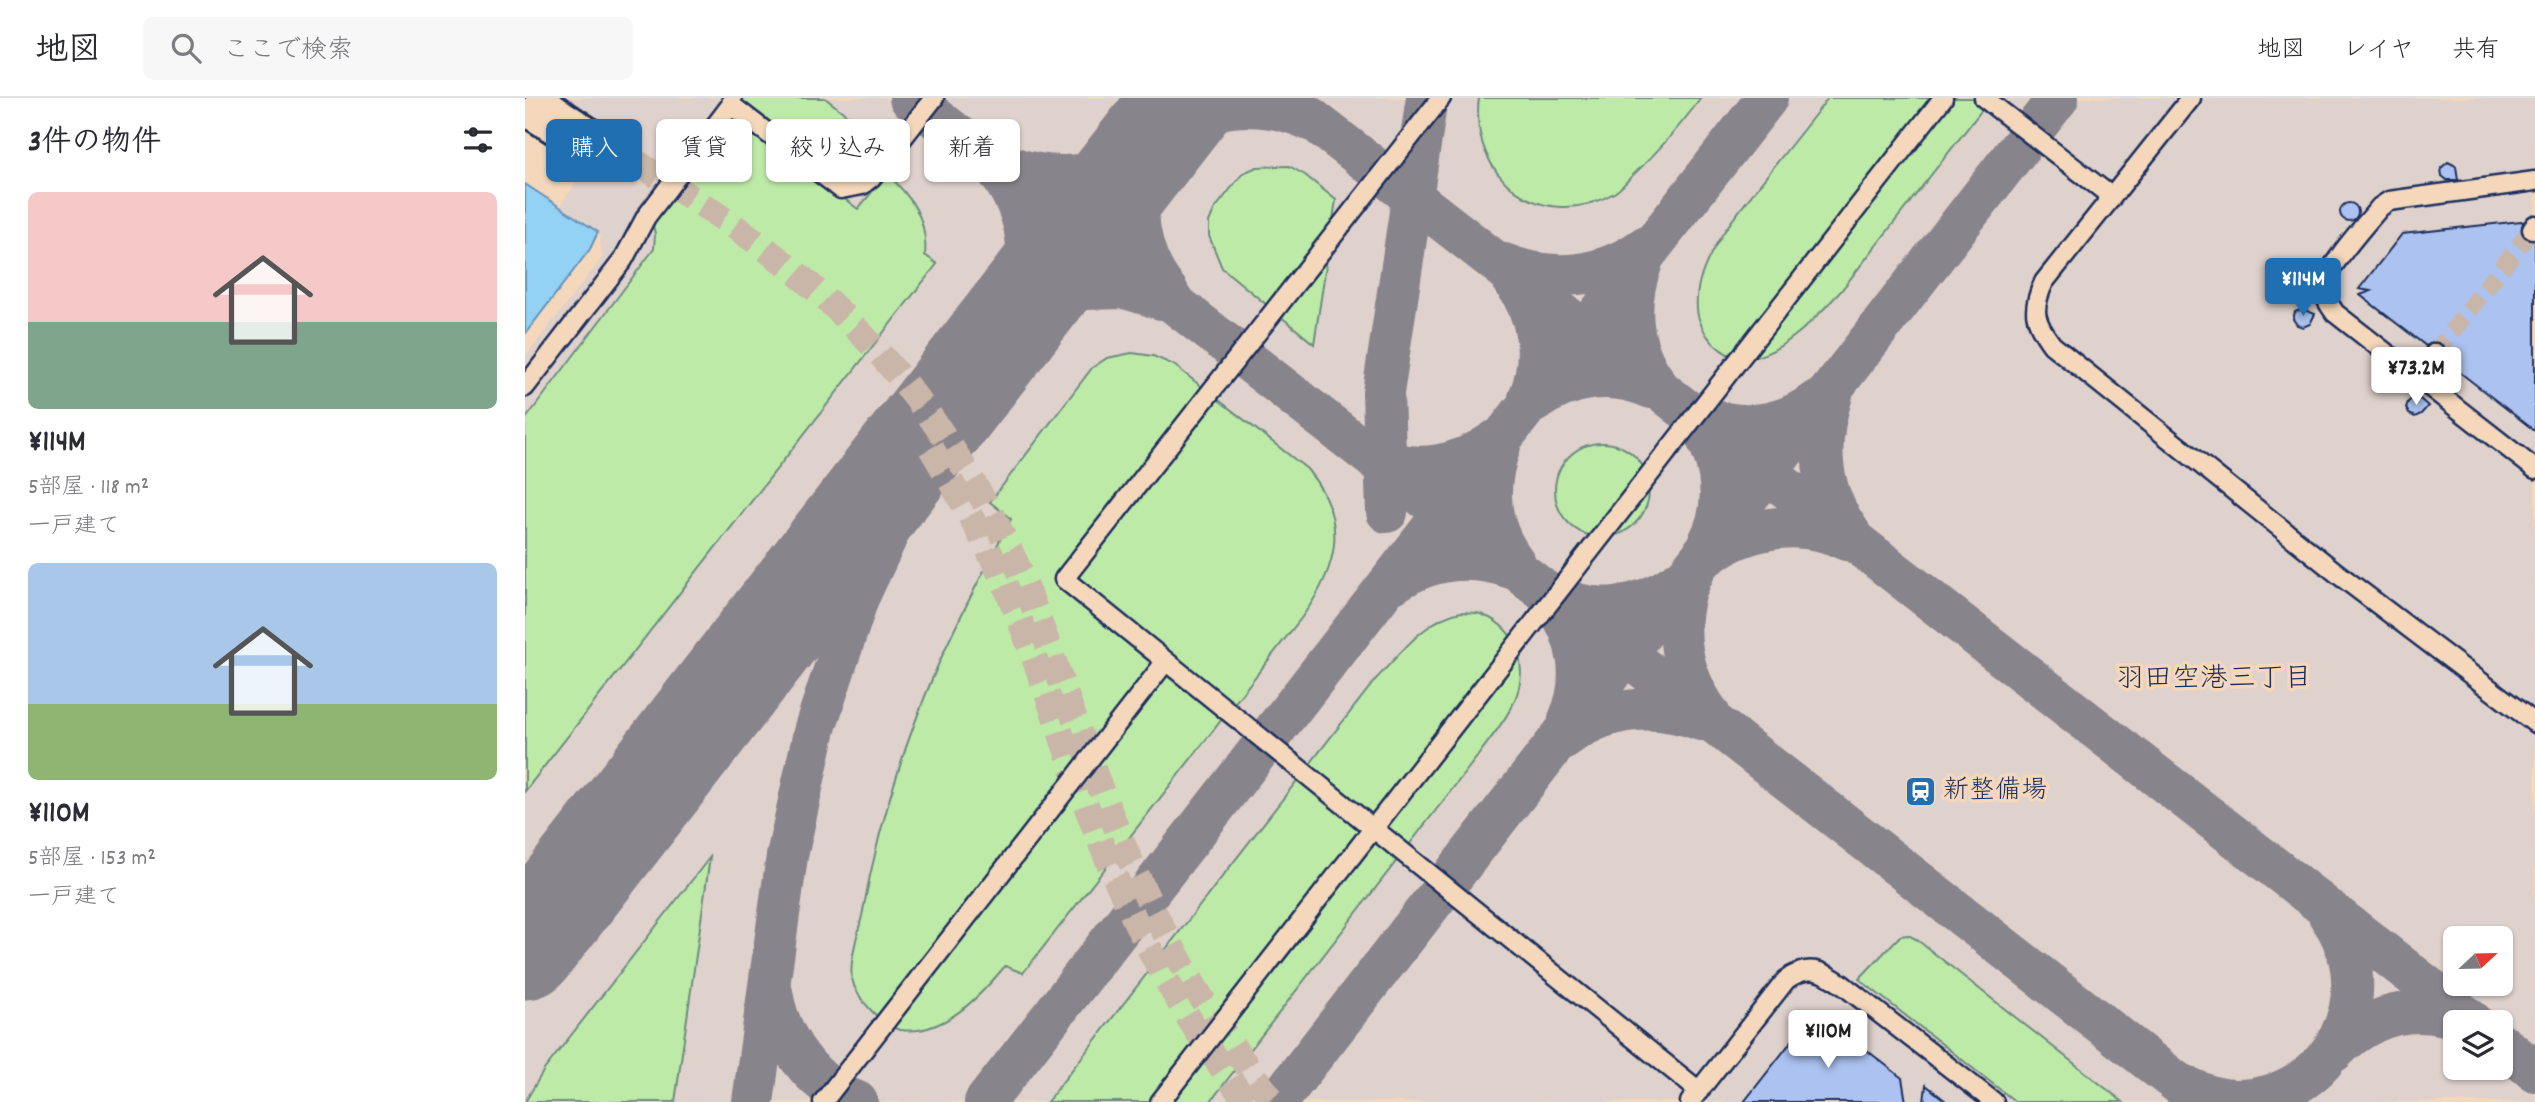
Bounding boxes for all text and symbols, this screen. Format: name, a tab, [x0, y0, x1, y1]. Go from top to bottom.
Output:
search box	[143, 17, 633, 80]
text: 地図	[35, 29, 101, 76]
icon: search	[167, 29, 205, 67]
text: ここで検索	[223, 33, 353, 70]
text: 地図	[2257, 34, 2305, 68]
text: レイヤ	[2343, 34, 2414, 68]
text: 共有	[2452, 34, 2500, 68]
chip: 購入	[546, 119, 642, 182]
chip: 賃貸	[656, 119, 752, 182]
chip: 絞り込み	[766, 119, 910, 182]
chip: 新着	[924, 119, 1020, 182]
icon: filters	[459, 121, 497, 159]
text: 3件の物件	[28, 123, 161, 166]
icon: home	[200, 237, 326, 363]
pin: ¥114M	[2254, 258, 2352, 318]
text: ¥114M	[2281, 264, 2325, 297]
pin: ¥73.2M	[2359, 348, 2473, 407]
text: ¥73.2M	[2387, 353, 2445, 386]
text: ¥114M	[28, 423, 86, 466]
text: 5部屋 · 118 m²	[28, 472, 149, 505]
text: 一戸建て	[28, 511, 120, 544]
icon: home	[200, 608, 326, 734]
district label: 羽田空港三丁目	[2116, 661, 2312, 701]
place label: 新整備場	[1943, 773, 2047, 810]
station icon: 新整備場	[1903, 774, 1937, 808]
text: ¥110M	[28, 794, 90, 837]
text: 5部屋 · 153 m²	[28, 843, 156, 876]
text: 一戸建て	[28, 882, 120, 915]
north arrow	[2443, 926, 2513, 996]
map controls	[2443, 926, 2513, 1080]
pin: ¥110M	[1779, 1010, 1877, 1070]
button: layers	[2443, 1010, 2513, 1080]
text: ¥110M	[1804, 1016, 1852, 1049]

